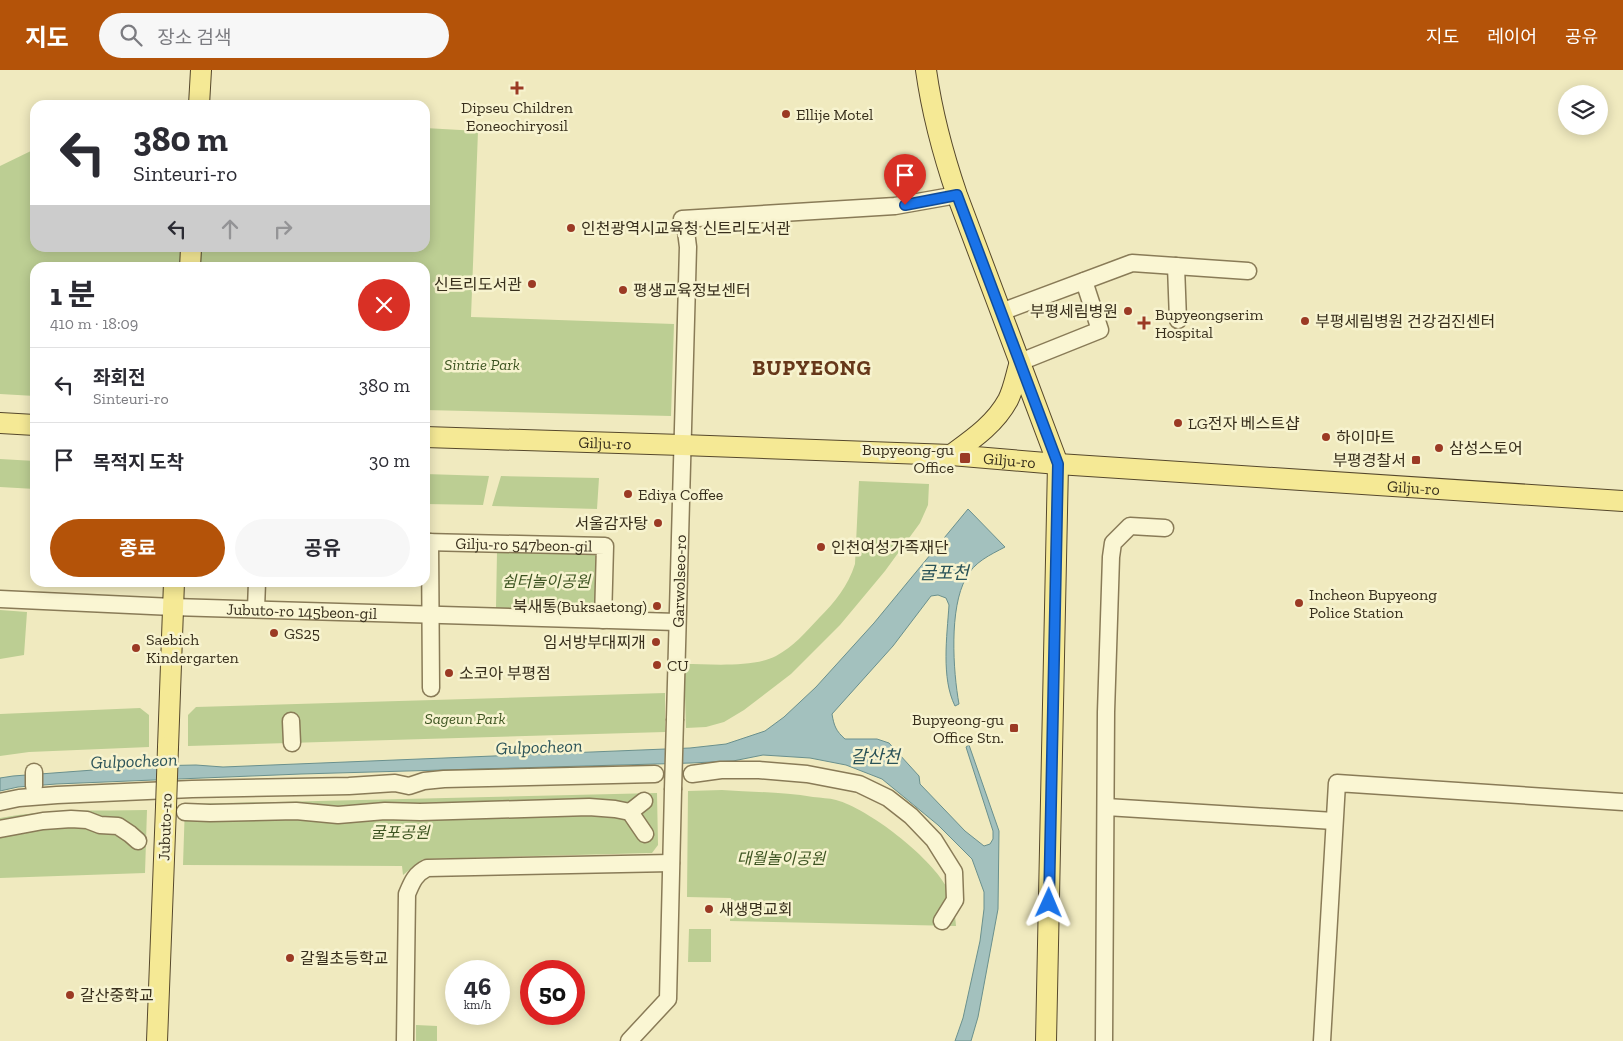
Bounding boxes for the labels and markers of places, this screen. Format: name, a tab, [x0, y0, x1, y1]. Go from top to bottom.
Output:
marker: Dipseu Children Eoneochiryosil	[510, 81, 524, 95]
place label: Dipseu Children Eoneochiryosil	[461, 98, 574, 135]
place label: Ellije Motel	[796, 105, 873, 124]
marker: Ellije Motel	[780, 108, 792, 120]
pin	[884, 154, 926, 205]
place label: 인천광역시교육청 신트리도서관	[581, 219, 791, 238]
marker: 인천광역시교육청 신트리도서관	[565, 222, 577, 234]
place label: 신트리도서관	[434, 275, 522, 294]
marker: 신트리도서관	[526, 278, 538, 290]
place label: 평생교육정보센터	[633, 281, 751, 300]
marker: 평생교육정보센터	[617, 284, 629, 296]
place label: 부평세림병원	[1030, 302, 1118, 321]
marker: 부평세림병원	[1122, 305, 1134, 317]
place label: Bupyeongserim Hospital	[1155, 305, 1264, 342]
place label: 부평세림병원 건강검진센터	[1315, 312, 1495, 331]
marker: 부평세림병원 건강검진센터	[1299, 315, 1311, 327]
marker: Bupyeongserim Hospital	[1137, 316, 1151, 330]
place label: LG전자 베스트샵	[1188, 414, 1300, 433]
marker: LG전자 베스트샵	[1172, 417, 1184, 429]
place label: 하이마트	[1336, 428, 1395, 447]
marker: 하이마트	[1320, 431, 1332, 443]
place label: 삼성스토어	[1449, 439, 1523, 458]
place label: Bupyeong-gu Office	[862, 440, 954, 477]
marker: 삼성스토어	[1433, 442, 1445, 454]
marker: Bupyeong-gu Office	[958, 451, 972, 465]
place label: 부평경찰서	[1332, 451, 1406, 470]
marker: 부평경찰서	[1410, 454, 1422, 466]
place label: Ediya Coffee	[638, 485, 723, 504]
marker: Ediya Coffee	[622, 488, 634, 500]
place label: 서울감자탕	[574, 514, 648, 533]
marker: 서울감자탕	[652, 517, 664, 529]
place label: 인천여성가족재단	[831, 538, 949, 557]
marker: 인천여성가족재단	[815, 541, 827, 553]
place label: Incheon Bupyeong Police Station	[1309, 585, 1437, 622]
place label: 북새통(Buksaetong)	[513, 597, 647, 616]
marker: Incheon Bupyeong Police Station	[1293, 597, 1305, 609]
marker: 북새통(Buksaetong)	[651, 600, 663, 612]
place label: GS25	[284, 624, 320, 643]
marker: GS25	[268, 627, 280, 639]
place label: Saebich Kindergarten	[146, 630, 240, 667]
place label: 임서방부대찌개	[543, 633, 646, 652]
marker: 임서방부대찌개	[650, 636, 662, 648]
marker: Saebich Kindergarten	[130, 642, 142, 654]
place label: CU	[667, 656, 689, 675]
marker: CU	[651, 659, 663, 671]
place label: 소코아 부평점	[459, 664, 551, 683]
marker: 소코아 부평점	[443, 667, 455, 679]
place label: Bupyeong-gu Office Stn.	[912, 710, 1004, 747]
marker: Bupyeong-gu Office Stn.	[1008, 722, 1020, 734]
place label: 새생명교회	[719, 900, 793, 919]
marker: 새생명교회	[703, 903, 715, 915]
place label: 갈월초등학교	[300, 949, 388, 968]
marker: 갈월초등학교	[284, 952, 296, 964]
place label: 갈산중학교	[80, 986, 154, 1005]
marker: 갈산중학교	[64, 989, 76, 1001]

